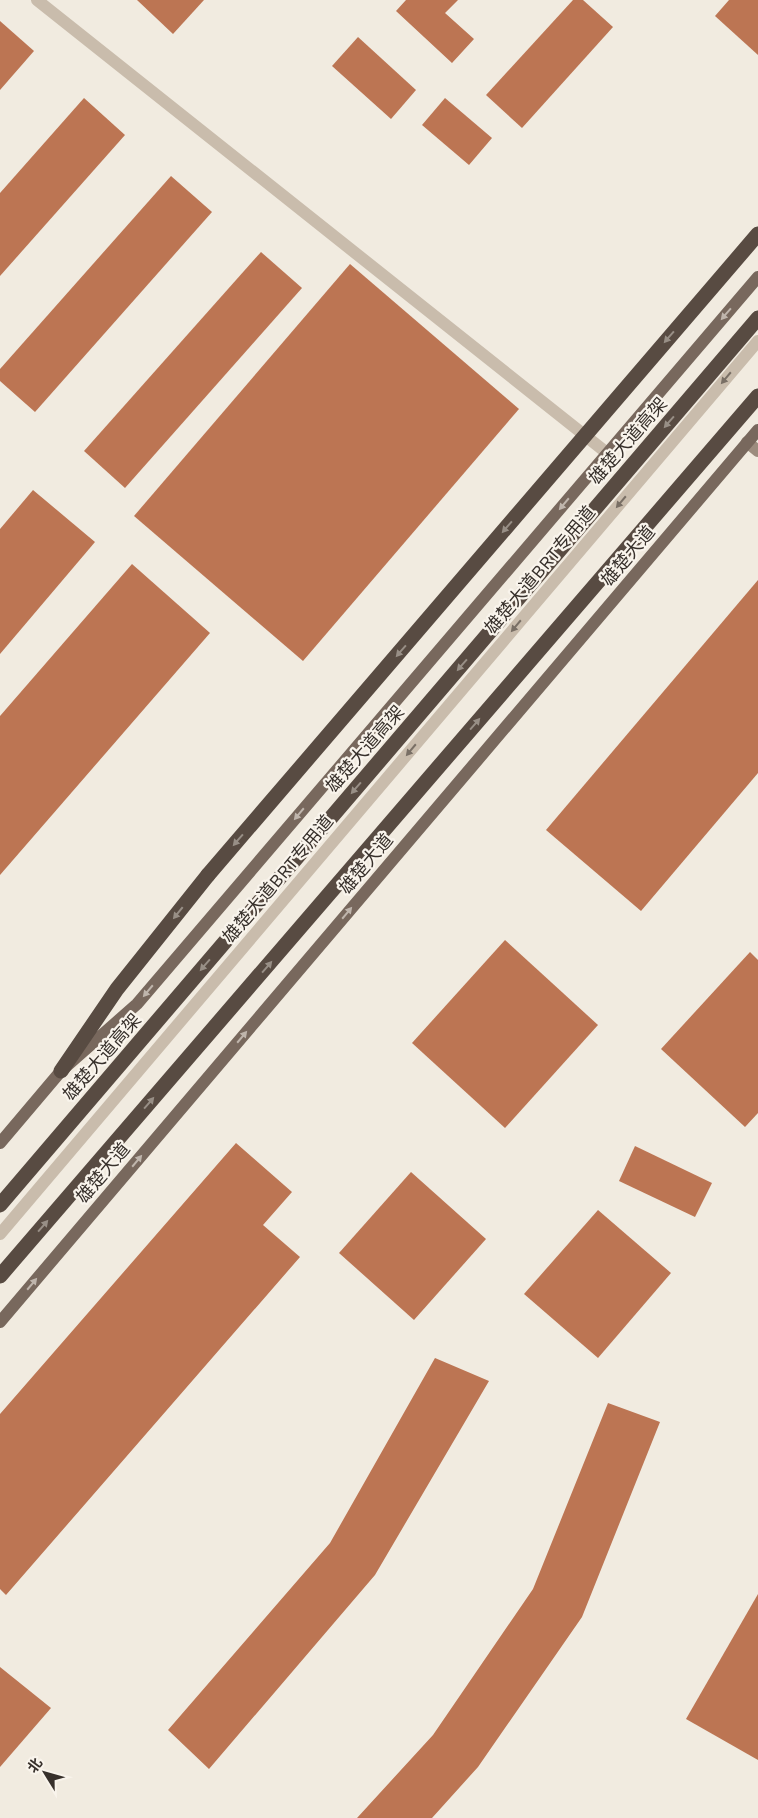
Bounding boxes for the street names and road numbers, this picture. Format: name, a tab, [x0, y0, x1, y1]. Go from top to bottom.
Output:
street label: 雄楚大道高架	[584, 393, 671, 488]
street label: 雄楚大道BRT专用道	[480, 502, 599, 638]
street label: 雄楚大道	[596, 521, 659, 590]
street label: 雄楚大道高架	[321, 701, 408, 796]
street label: 雄楚大道BRT专用道	[218, 811, 337, 947]
street label: 雄楚大道	[334, 829, 397, 898]
street label: 雄楚大道高架	[58, 1009, 145, 1104]
street label: 雄楚大道	[71, 1138, 134, 1207]

